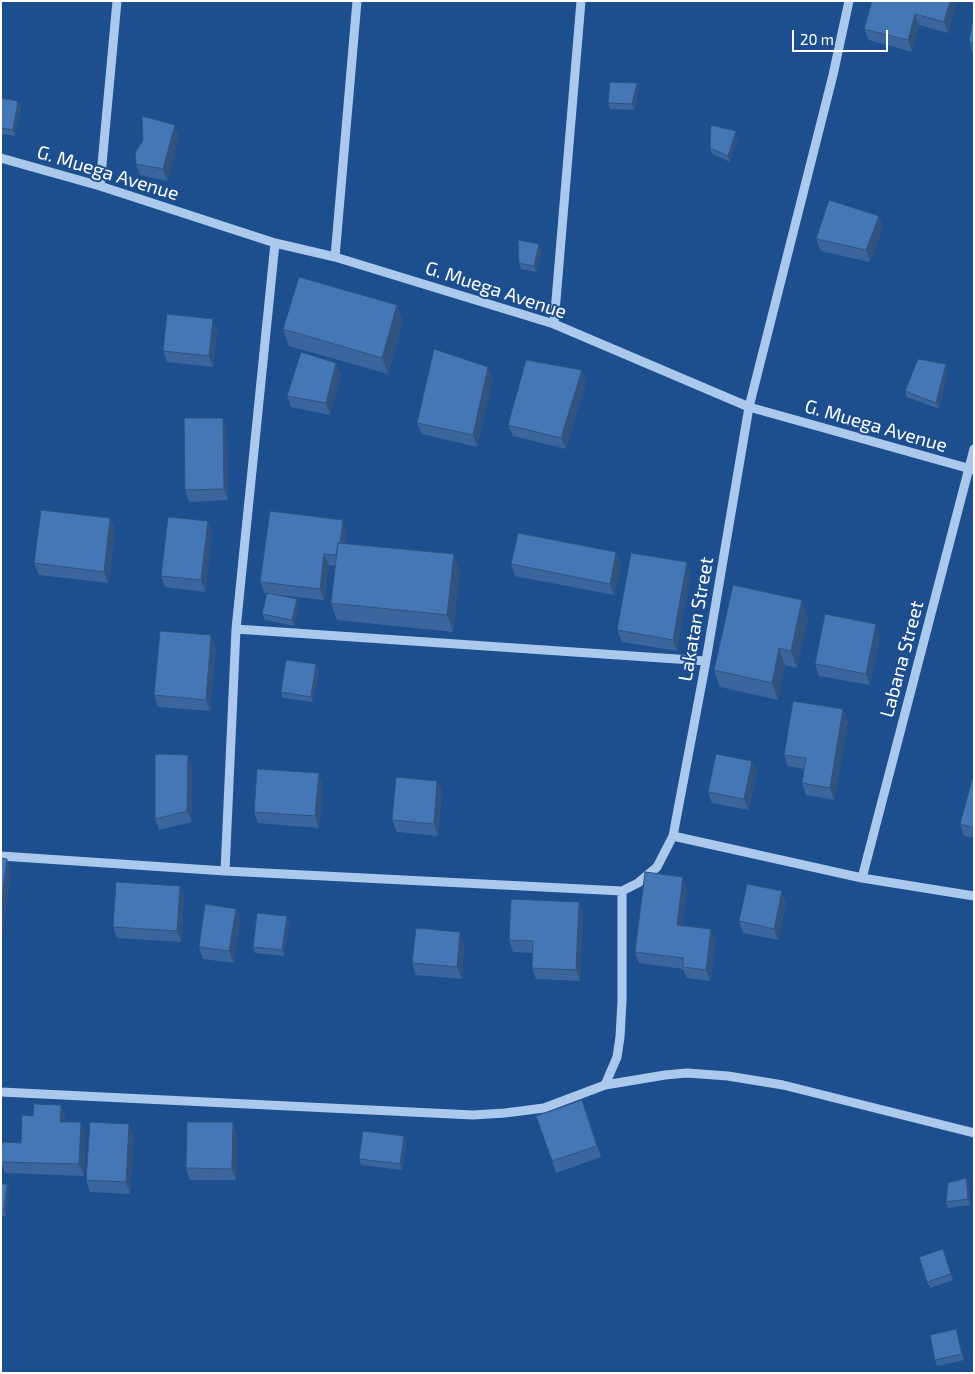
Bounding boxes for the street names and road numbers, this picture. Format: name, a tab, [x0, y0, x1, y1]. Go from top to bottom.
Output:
street label: G. Muega Avenue	[34, 141, 182, 205]
street label: G. Muega Avenue	[423, 256, 569, 324]
street label: G. Muega Avenue	[802, 395, 950, 457]
street label: Lakatan Street	[674, 555, 718, 683]
street label: Labana Street	[875, 598, 929, 720]

